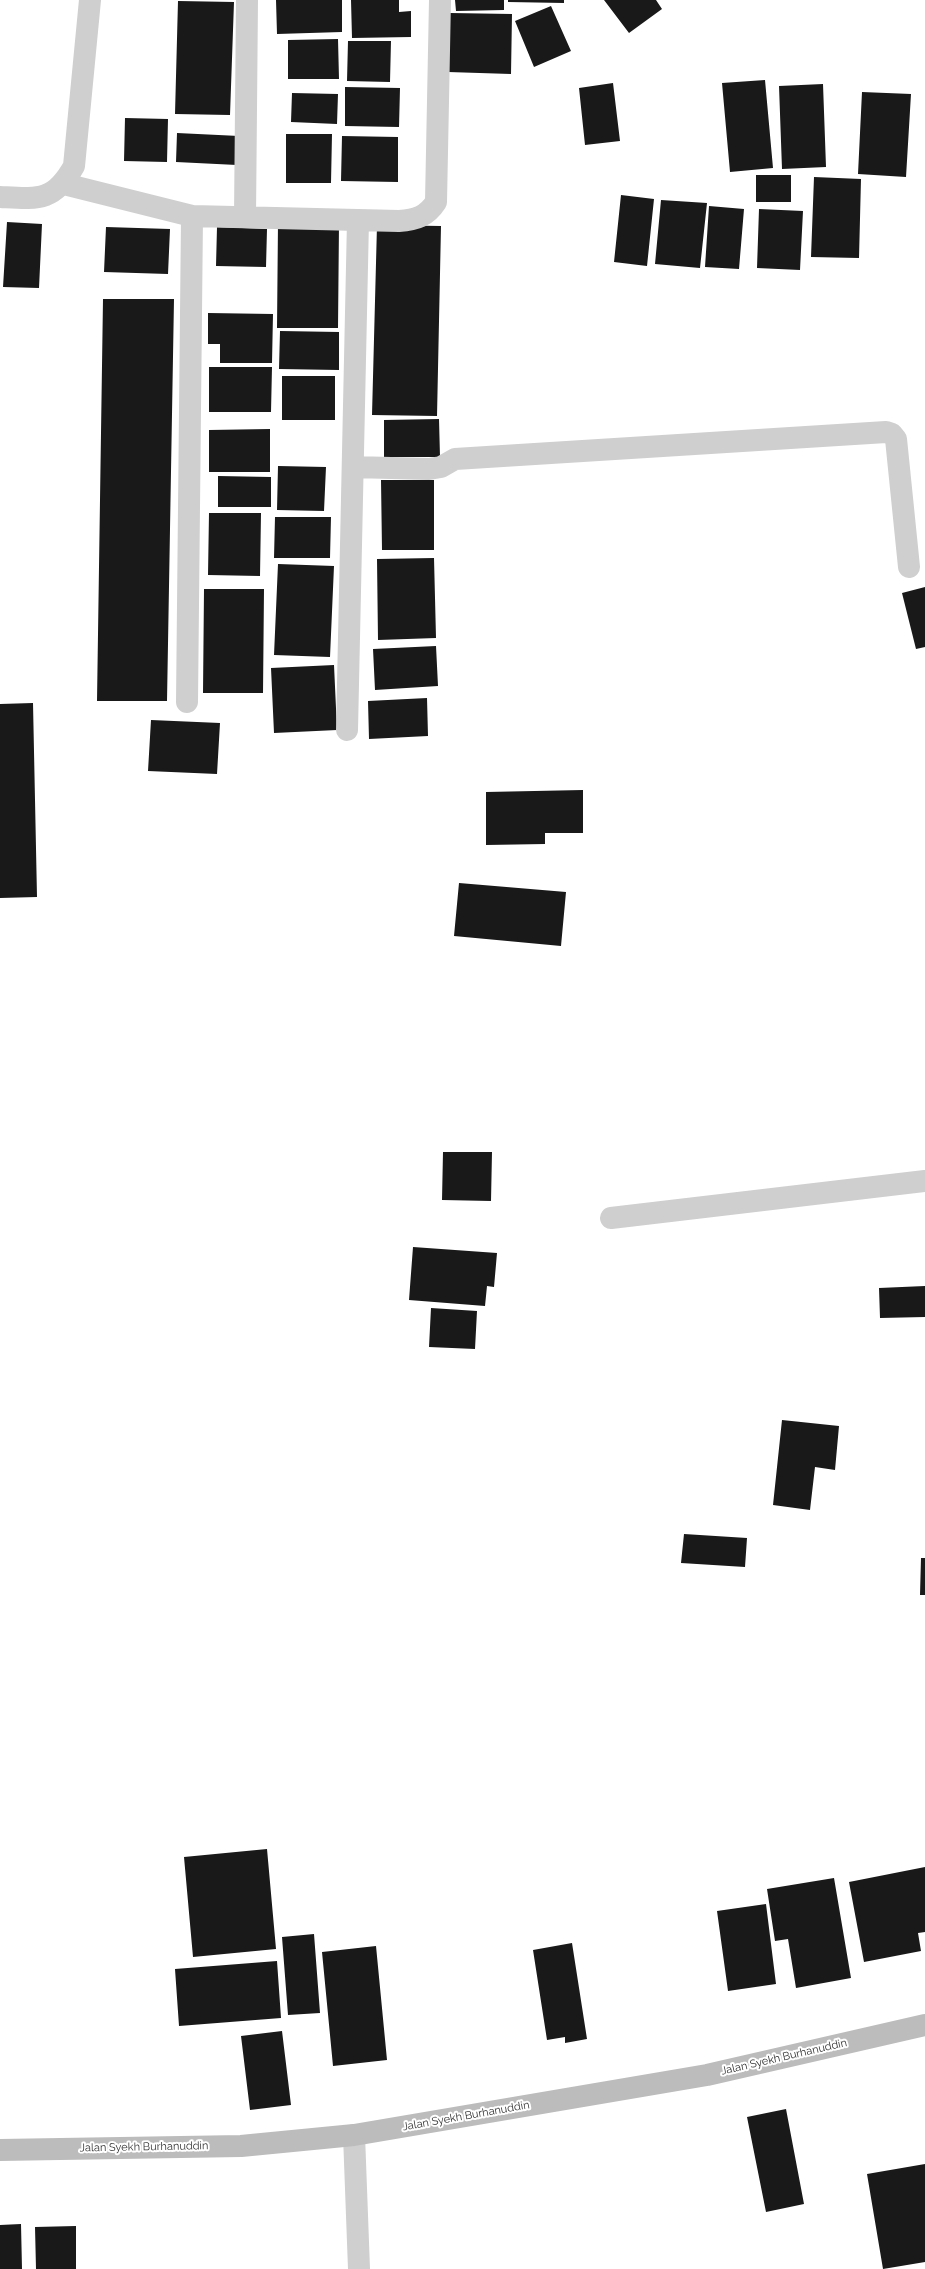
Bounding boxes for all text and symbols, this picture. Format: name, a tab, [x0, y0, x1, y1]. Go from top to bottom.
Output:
street label: Jalan Syekh Burhanuddin	[720, 2036, 848, 2078]
street label: Jalan Syekh Burhanuddin	[401, 2098, 531, 2134]
street label: Jalan Syekh Burhanuddin	[80, 2139, 208, 2155]

